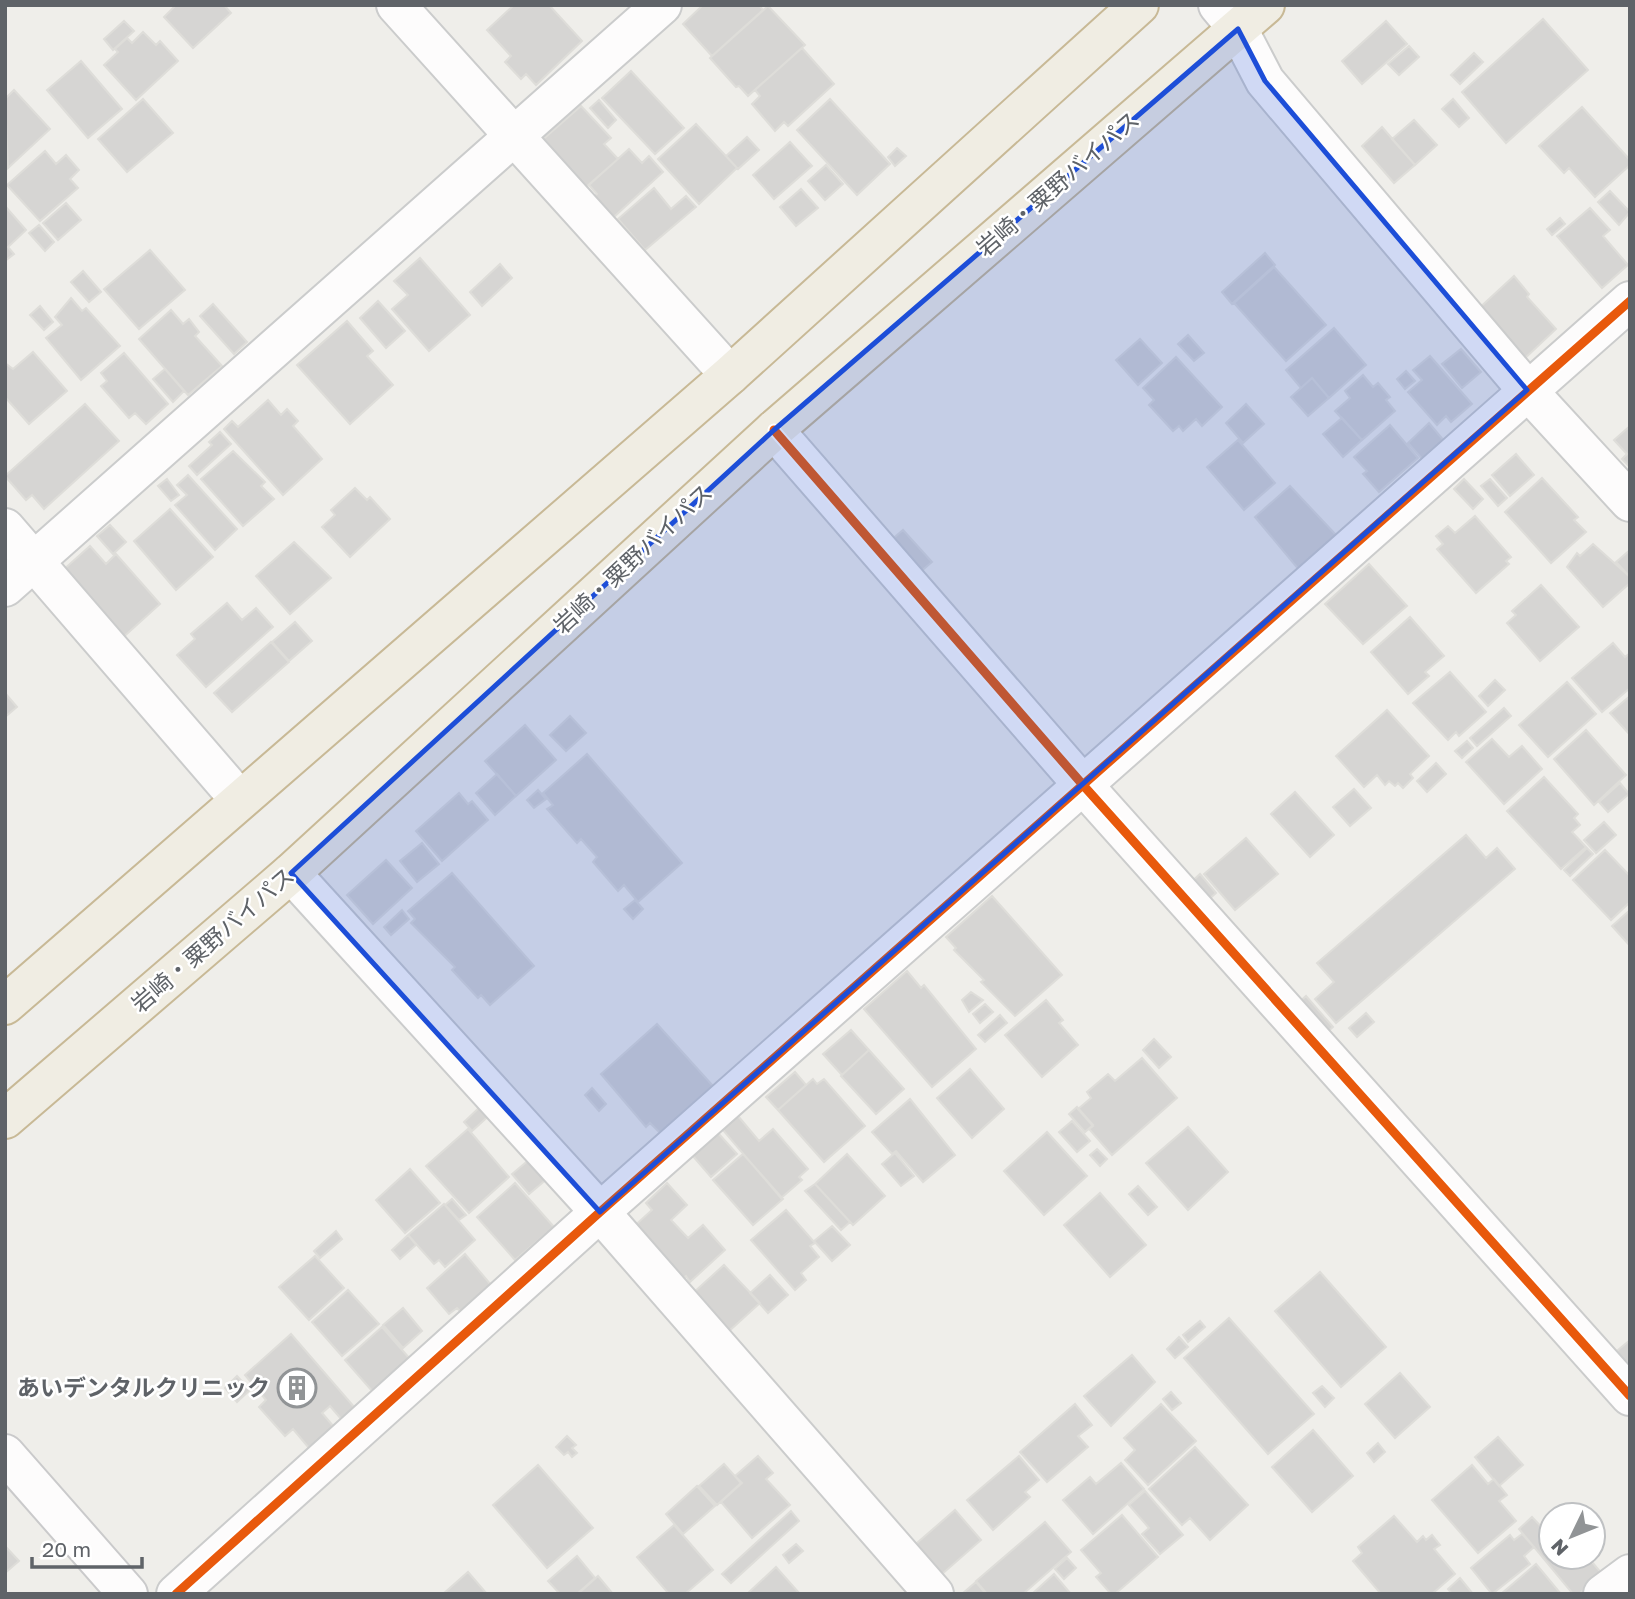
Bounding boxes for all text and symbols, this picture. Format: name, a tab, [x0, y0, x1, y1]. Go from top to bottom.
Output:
street label: 岩崎・粟野バイパス	[970, 105, 1144, 262]
street label: 岩崎・粟野バイパス	[547, 478, 717, 639]
street label: 岩崎・粟野バイパス	[125, 861, 299, 1018]
building icon: あいデンタルクリニック	[276, 1367, 318, 1409]
place label: あいデンタルクリニック	[17, 1373, 270, 1401]
north arrow	[1537, 1501, 1607, 1571]
scale bar	[32, 1526, 142, 1570]
text: N	[1546, 1535, 1573, 1561]
text: 20 m	[42, 1536, 91, 1562]

